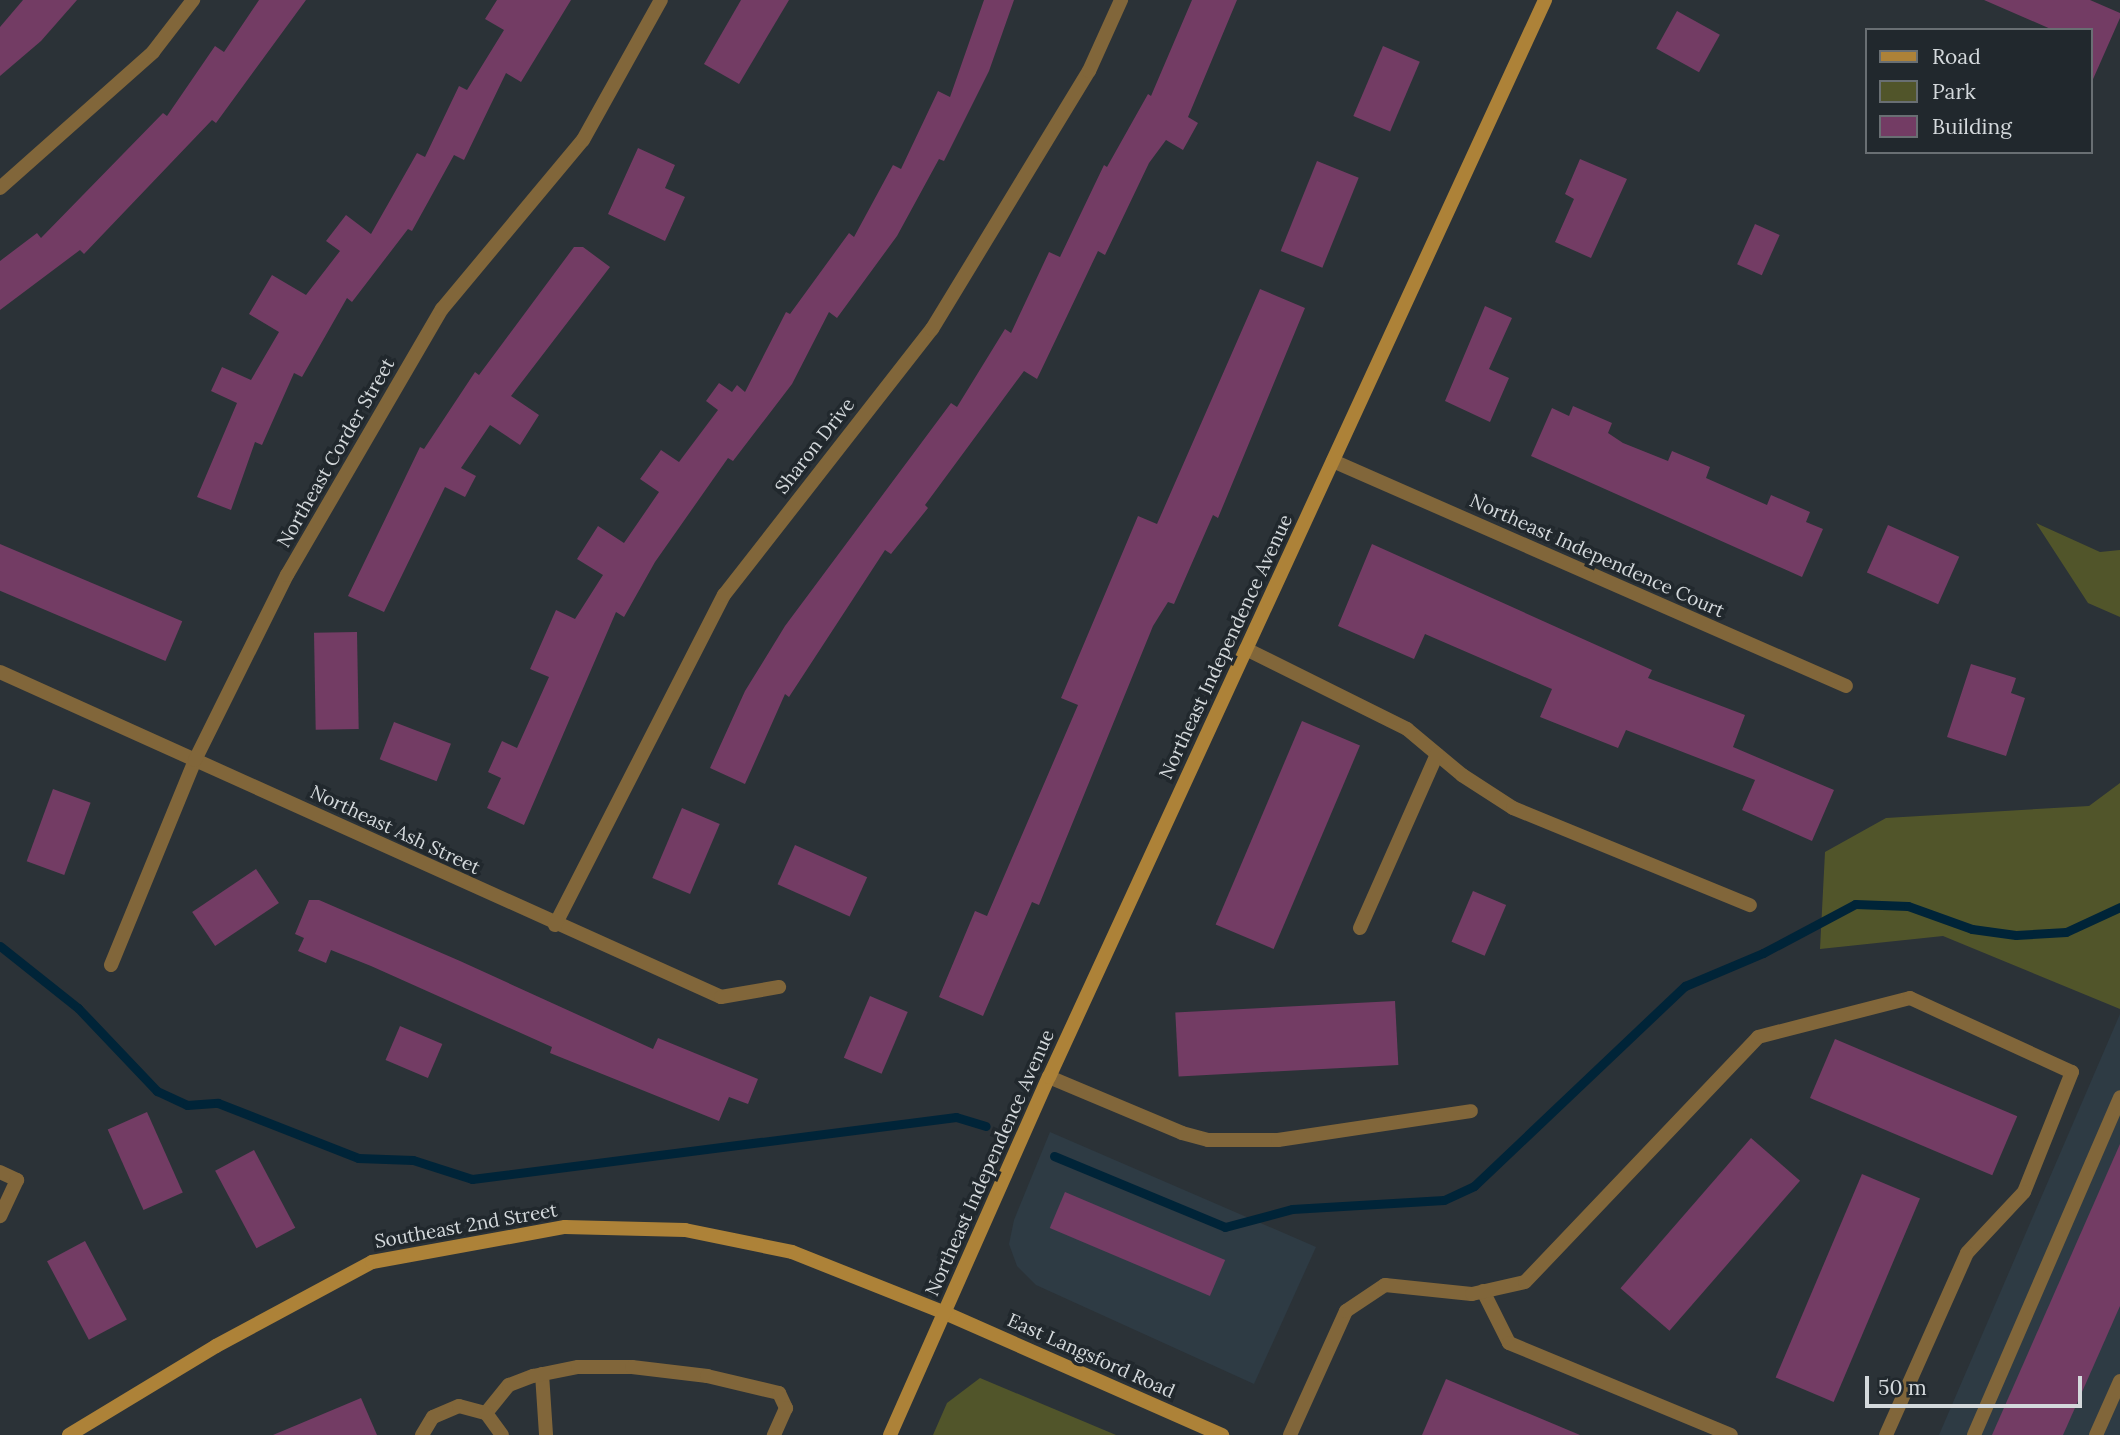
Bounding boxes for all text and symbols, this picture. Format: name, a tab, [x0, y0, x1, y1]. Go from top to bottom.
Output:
legend	[1864, 28, 2092, 154]
text: Road	[1932, 43, 1981, 70]
text: Park	[1932, 78, 1976, 105]
text: Building	[1932, 113, 2012, 140]
street label: Northeast Corder Street	[272, 354, 400, 552]
street label: Sharon Drive	[771, 394, 859, 498]
street label: Northeast Independence Court	[1466, 489, 1728, 623]
street label: Northeast Independence Avenue	[1155, 511, 1297, 783]
street label: Northeast Ash Street	[307, 781, 483, 879]
street label: Northeast Independence Avenue	[921, 1026, 1059, 1300]
street label: Southeast 2nd Street	[373, 1199, 559, 1253]
street label: East Langsford Road	[1004, 1309, 1178, 1403]
scale bar	[1868, 1362, 2085, 1406]
text: 50 m	[1878, 1374, 1927, 1401]

